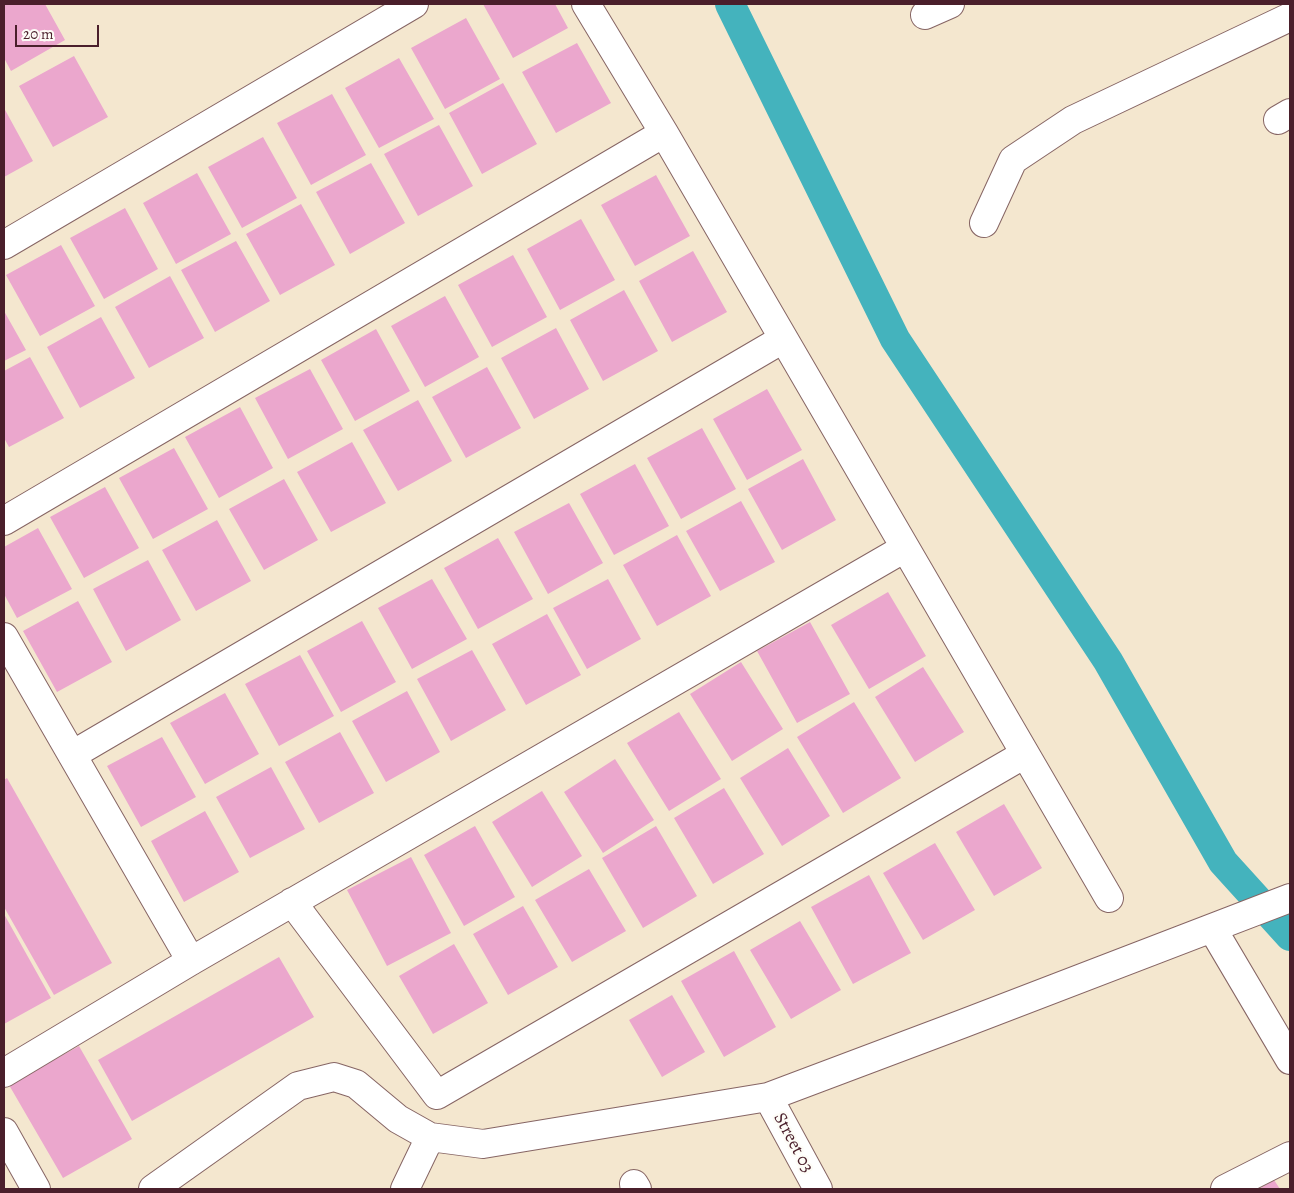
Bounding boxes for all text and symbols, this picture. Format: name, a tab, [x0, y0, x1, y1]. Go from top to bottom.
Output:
scale bar	[18, 15, 101, 47]
text: 20 m	[23, 24, 54, 44]
street label: Street 03	[768, 1109, 818, 1177]

